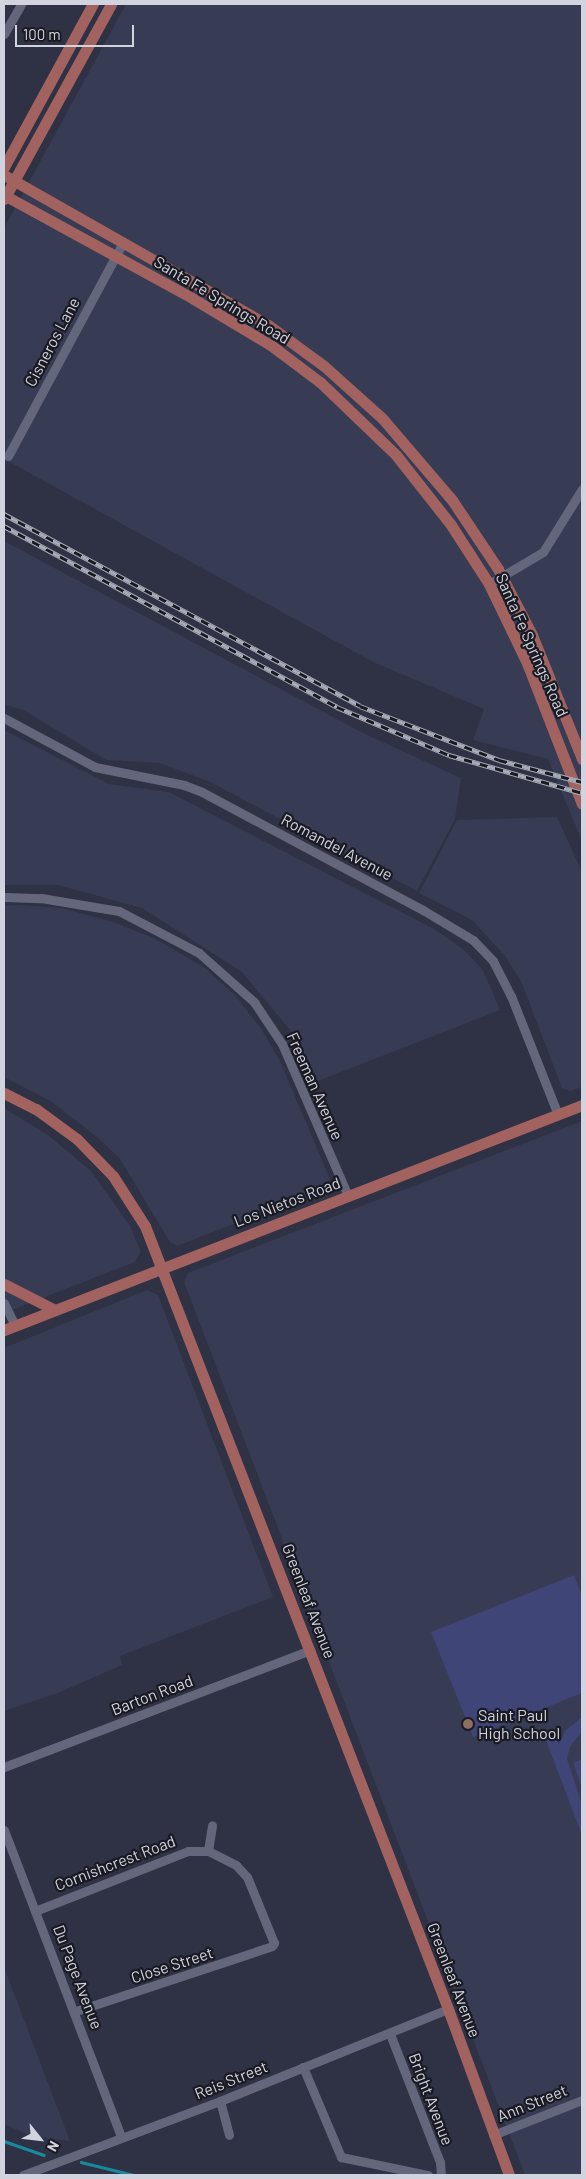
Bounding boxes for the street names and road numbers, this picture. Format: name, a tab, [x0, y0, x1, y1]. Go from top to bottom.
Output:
street label: Santa Fe Springs Road	[151, 252, 293, 348]
street label: Cisneros Lane	[20, 294, 84, 390]
street label: Santa Fe Springs Road	[492, 570, 572, 720]
street label: Romandel Avenue	[278, 810, 396, 884]
street label: Freeman Avenue	[283, 1029, 347, 1143]
street label: Los Nietos Road	[231, 1173, 343, 1231]
street label: Greenleaf Avenue	[278, 1541, 340, 1661]
street label: Barton Road	[109, 1671, 195, 1719]
street label: Cornishcrest Road	[52, 1831, 178, 1895]
street label: Greenleaf Avenue	[423, 1920, 485, 2040]
street label: Du Page Avenue	[49, 1922, 107, 2032]
street label: Close Street	[129, 1943, 215, 1987]
street label: Bright Avenue	[405, 2050, 457, 2148]
street label: Reis Street	[192, 2057, 270, 2103]
street label: Ann Street	[494, 2080, 570, 2126]

